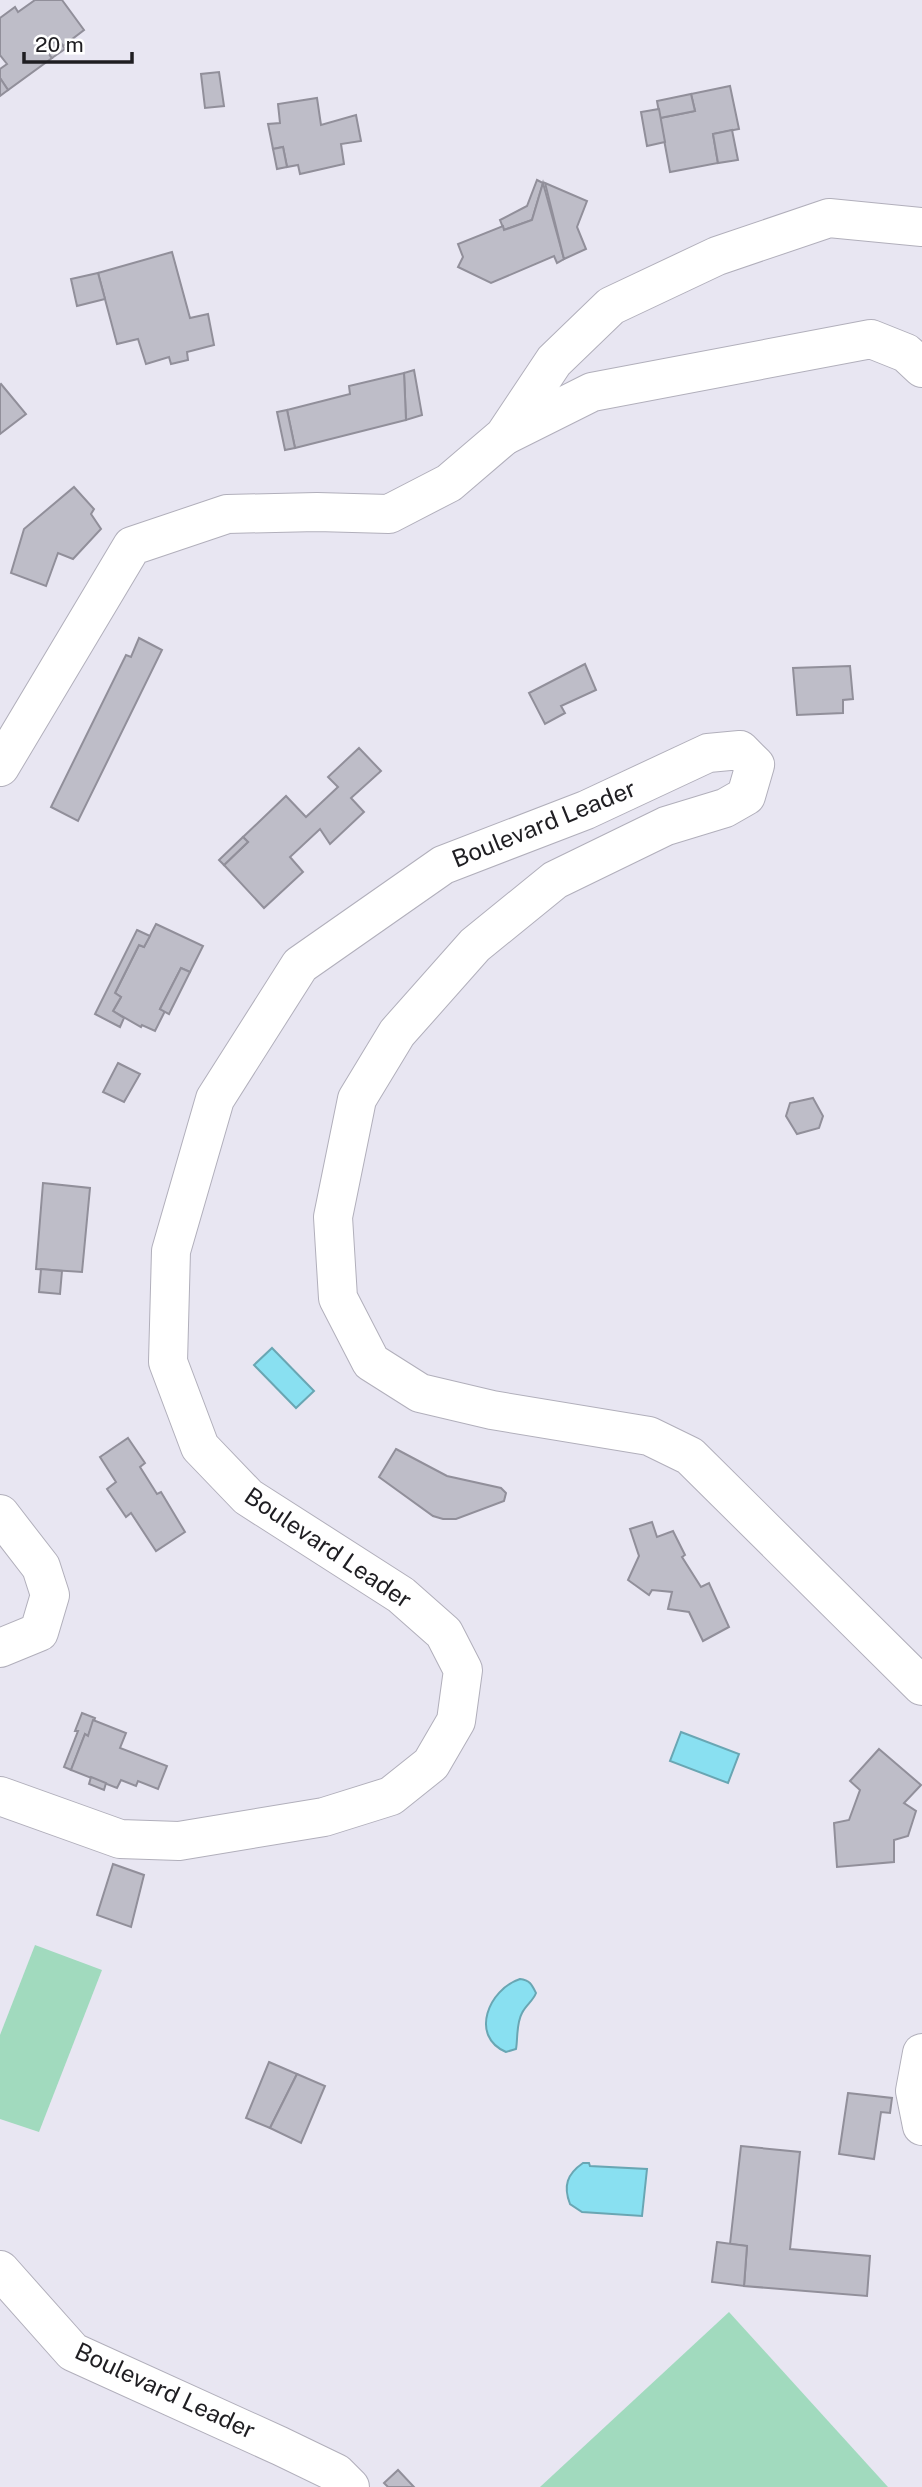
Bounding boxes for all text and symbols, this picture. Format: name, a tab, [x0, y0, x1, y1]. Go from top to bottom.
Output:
scale bar	[24, 21, 133, 65]
text: 20 m	[35, 32, 84, 57]
street label: Boulevard Leader	[448, 773, 640, 873]
street label: Boulevard Leader	[240, 1481, 417, 1613]
street label: Boulevard Leader	[71, 2336, 260, 2444]

